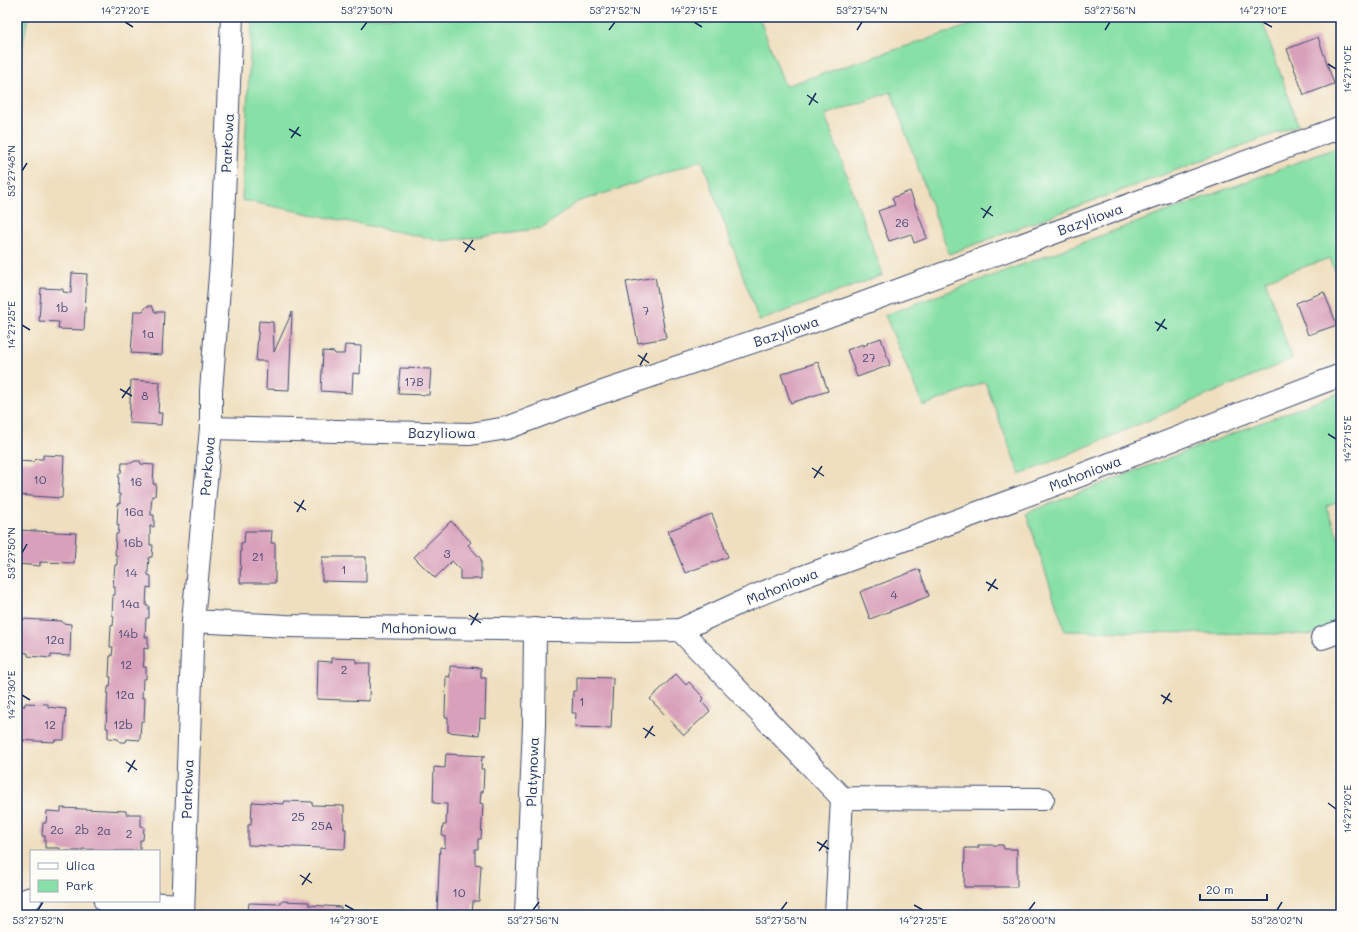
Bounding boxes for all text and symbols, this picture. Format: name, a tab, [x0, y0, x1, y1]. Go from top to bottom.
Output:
text: 14°27'20"E	[101, 3, 150, 17]
text: 53°27'50"N	[341, 3, 393, 17]
text: 53°27'52"N	[589, 3, 641, 17]
text: 14°27'15"E	[670, 3, 718, 17]
text: 53°27'54"N	[836, 3, 888, 17]
text: 53°27'56"N	[1084, 3, 1136, 17]
text: 14°27'10"E	[1239, 3, 1287, 17]
text: 14°27'10"E	[1340, 45, 1354, 93]
street label: Parkowa	[216, 113, 238, 173]
text: 53°27'48"N	[4, 145, 18, 197]
street label: Bazyliowa	[1055, 198, 1125, 240]
house number: 26	[895, 214, 909, 230]
house number: 1b	[55, 299, 69, 315]
text: 14°27'25"E	[4, 301, 18, 349]
house number: 7	[643, 302, 650, 318]
street label: Bazyliowa	[751, 311, 821, 351]
house number: 1a	[142, 325, 154, 341]
house number: 27	[862, 349, 876, 365]
house number: 17B	[404, 373, 424, 389]
house number: 8	[141, 387, 149, 403]
text: 14°27'15"E	[1340, 415, 1354, 463]
street label: Bazyliowa	[408, 423, 476, 442]
street label: Parkowa	[195, 435, 219, 497]
street label: Mahoniowa	[1046, 451, 1124, 495]
house number: 10	[34, 471, 47, 487]
house number: 16	[130, 473, 142, 489]
house number: 16a	[124, 503, 144, 519]
text: 53°27'50"N	[4, 527, 18, 579]
house number: 16b	[123, 534, 143, 550]
house number: 3	[443, 545, 451, 561]
house number: 21	[252, 548, 264, 564]
house number: 1	[341, 561, 347, 577]
street label: Mahoniowa	[743, 563, 821, 609]
house number: 14	[125, 564, 137, 580]
house number: 4	[890, 586, 898, 602]
house number: 14a	[120, 595, 140, 611]
street label: Mahoniowa	[381, 618, 457, 638]
house number: 14b	[118, 625, 138, 641]
house number: 12a	[45, 631, 65, 647]
house number: 12	[120, 656, 132, 672]
house number: 2	[341, 661, 347, 677]
text: 14°27'30"E	[4, 670, 18, 719]
house number: 12a	[115, 686, 135, 702]
house number: 1	[579, 693, 585, 709]
house number: 12	[44, 716, 56, 732]
house number: 12b	[113, 716, 133, 732]
street label: Platynowa	[521, 737, 543, 807]
street label: Parkowa	[176, 759, 198, 819]
text: 14°27'20"E	[1340, 784, 1354, 833]
house number: 25	[291, 808, 305, 824]
house number: 25A	[311, 817, 333, 833]
house number: 2c	[50, 821, 64, 837]
house number: 2b	[75, 821, 89, 837]
house number: 2a	[97, 822, 111, 838]
house number: 2	[126, 825, 132, 841]
legend	[30, 850, 160, 902]
text: Ulica	[66, 857, 95, 873]
scale bar	[1200, 876, 1267, 902]
text: Park	[66, 877, 93, 893]
text: 20 m	[1206, 881, 1234, 897]
house number: 10	[453, 884, 466, 900]
text: 53°27'52"N	[12, 913, 64, 927]
text: 14°27'30"E	[330, 913, 379, 927]
text: 53°27'56"N	[507, 913, 559, 927]
text: 53°27'58"N	[755, 913, 807, 927]
text: 14°27'25"E	[899, 913, 947, 927]
text: 53°28'00"N	[1003, 913, 1055, 927]
text: 53°28'02"N	[1251, 913, 1303, 927]

